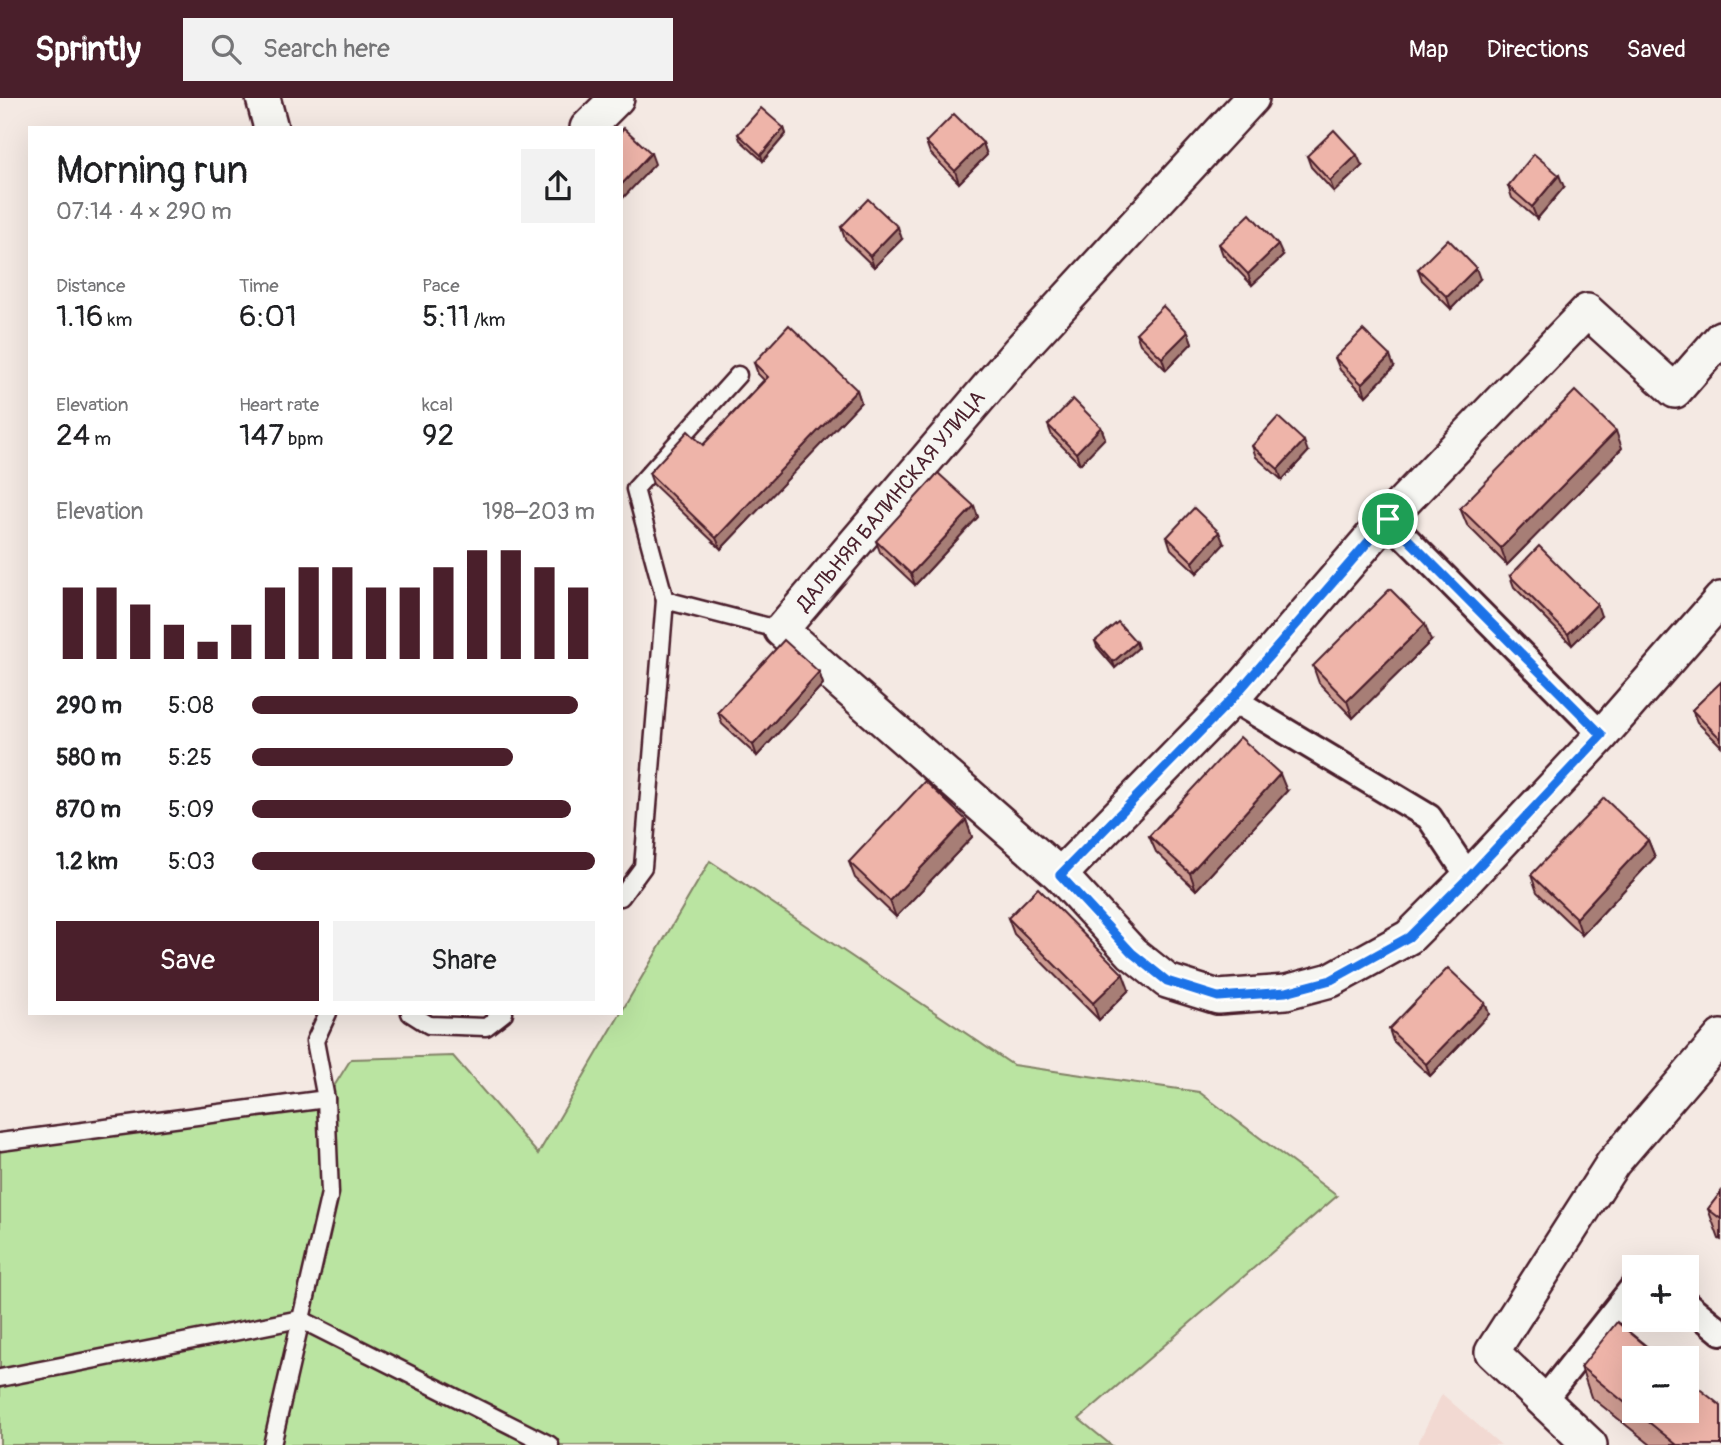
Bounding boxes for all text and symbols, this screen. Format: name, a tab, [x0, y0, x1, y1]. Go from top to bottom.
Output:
search box	[183, 18, 673, 81]
text: Sprintly	[35, 29, 141, 70]
icon: search	[207, 30, 245, 68]
text: Search here	[263, 33, 390, 65]
text: Map	[1409, 35, 1449, 64]
text: Directions	[1487, 35, 1588, 64]
text: Saved	[1626, 35, 1686, 64]
text: Morning run	[56, 147, 248, 195]
button: share	[521, 149, 595, 223]
text: 07:14 · 4 × 290 m	[56, 197, 232, 226]
text: Distance	[56, 274, 125, 298]
text: Time	[239, 274, 279, 298]
text: Pace	[422, 274, 460, 298]
text: 1.16	[56, 298, 104, 335]
text: 6:01	[239, 298, 297, 335]
text: 5:11	[422, 298, 470, 335]
text: km	[104, 308, 132, 332]
text: /km	[470, 308, 505, 332]
street label: ДАЛЬНЯЯ БАЛИНСКАЯ УЛИЦА	[790, 385, 991, 618]
text: Elevation	[56, 393, 128, 417]
text: Heart rate	[239, 393, 319, 417]
text: kcal	[422, 393, 453, 417]
text: 24	[56, 417, 90, 454]
text: 147	[239, 417, 284, 454]
text: 92	[422, 417, 454, 454]
text: m	[90, 427, 111, 451]
text: bpm	[284, 427, 323, 451]
pin	[1358, 489, 1418, 549]
text: Elevation	[56, 497, 144, 526]
text: 198–203 m	[482, 497, 595, 526]
icon: arrive	[1369, 500, 1407, 538]
text: 290 m	[56, 691, 122, 720]
text: 5:08	[168, 691, 214, 720]
text: 580 m	[56, 743, 121, 772]
text: 5:25	[168, 743, 212, 772]
text: 870 m	[56, 795, 121, 824]
text: 5:09	[168, 795, 214, 824]
text: 1.2 km	[56, 847, 118, 876]
text: 5:03	[168, 847, 215, 876]
button: Save	[56, 921, 319, 1001]
button: Share	[333, 921, 595, 1001]
map controls	[1622, 1255, 1699, 1423]
button: +	[1622, 1255, 1699, 1332]
button: −	[1622, 1346, 1699, 1423]

